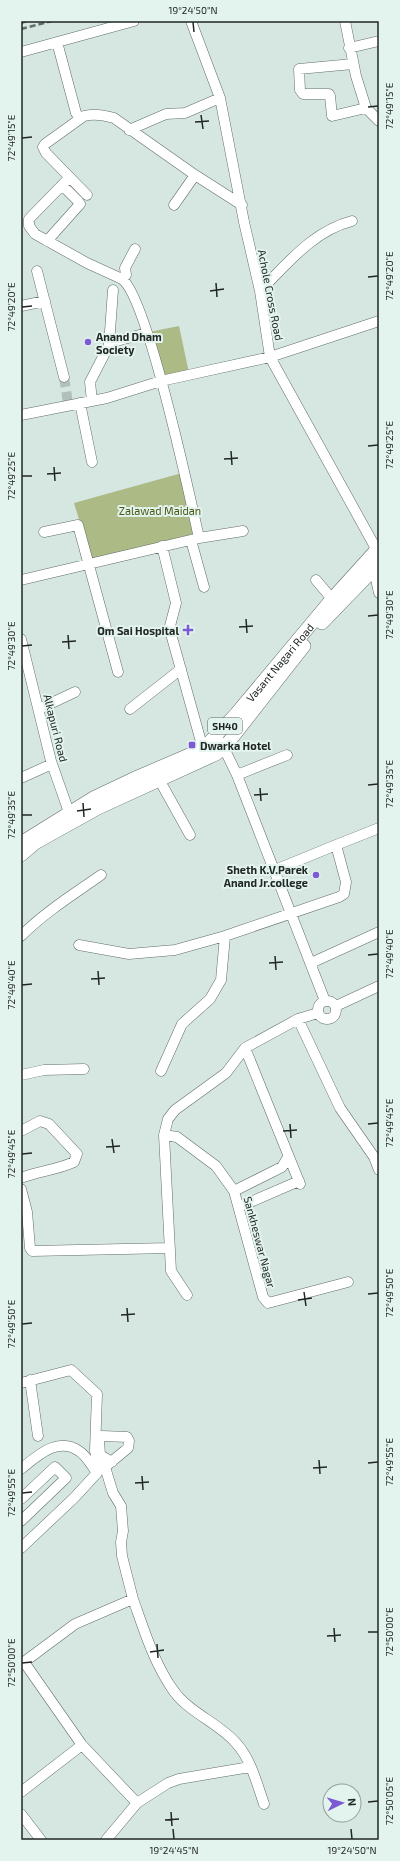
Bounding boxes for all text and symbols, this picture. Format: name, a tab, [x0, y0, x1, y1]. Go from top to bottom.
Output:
text: 19°24'50"N	[168, 4, 218, 16]
text: 72°49'15"E	[383, 82, 395, 129]
text: 72°49'15"E	[5, 114, 17, 161]
street label: Achole Cross Road	[256, 248, 286, 342]
text: 72°49'20"E	[383, 251, 395, 301]
text: 72°49'20"E	[5, 282, 17, 332]
place label: Anand Dham Society	[96, 330, 162, 357]
marker: Anand Dham Society	[83, 337, 93, 347]
text: 72°49'25"E	[383, 420, 395, 469]
text: 72°49'25"E	[5, 451, 17, 500]
park label: Zalawad Maidan	[119, 504, 201, 517]
text: 72°49'30"E	[383, 590, 395, 640]
street label: Vasant Nagari Road	[243, 620, 316, 704]
text: 72°49'30"E	[5, 621, 17, 671]
place label: Om Sai Hospital	[97, 624, 179, 637]
marker: Om Sai Hospital	[182, 624, 194, 636]
street label: Alkapuri Road	[41, 693, 71, 763]
road number: SH40	[208, 718, 242, 734]
place label: Dwarka Hotel	[200, 739, 271, 752]
marker: Dwarka Hotel	[187, 740, 197, 750]
text: 72°49'35"E	[383, 759, 395, 808]
text: 72°49'35"E	[5, 790, 17, 839]
place label: Sheth K.V.Parek Anand Jr.college	[224, 863, 309, 889]
marker: Sheth K.V.Parek Anand Jr.college	[311, 870, 321, 880]
text: 72°49'40"E	[383, 929, 395, 979]
text: 72°49'40"E	[5, 960, 17, 1010]
text: 72°49'45"E	[383, 1098, 395, 1147]
text: 72°49'45"E	[5, 1129, 17, 1178]
street label: Sankheswar Nagar	[242, 1195, 279, 1290]
text: 72°49'50"E	[383, 1268, 395, 1317]
text: 72°49'50"E	[5, 1299, 17, 1348]
text: 72°49'55"E	[383, 1438, 395, 1486]
text: 72°49'55"E	[5, 1469, 17, 1517]
text: 72°50'00"E	[383, 1607, 395, 1657]
text: 72°50'00"E	[5, 1638, 17, 1688]
text: 72°50'05"E	[383, 1776, 395, 1825]
north arrow	[322, 1783, 362, 1823]
text: N	[346, 1798, 359, 1807]
text: 19°24'45"N	[149, 1844, 199, 1856]
text: 19°24'50"N	[327, 1844, 377, 1856]

